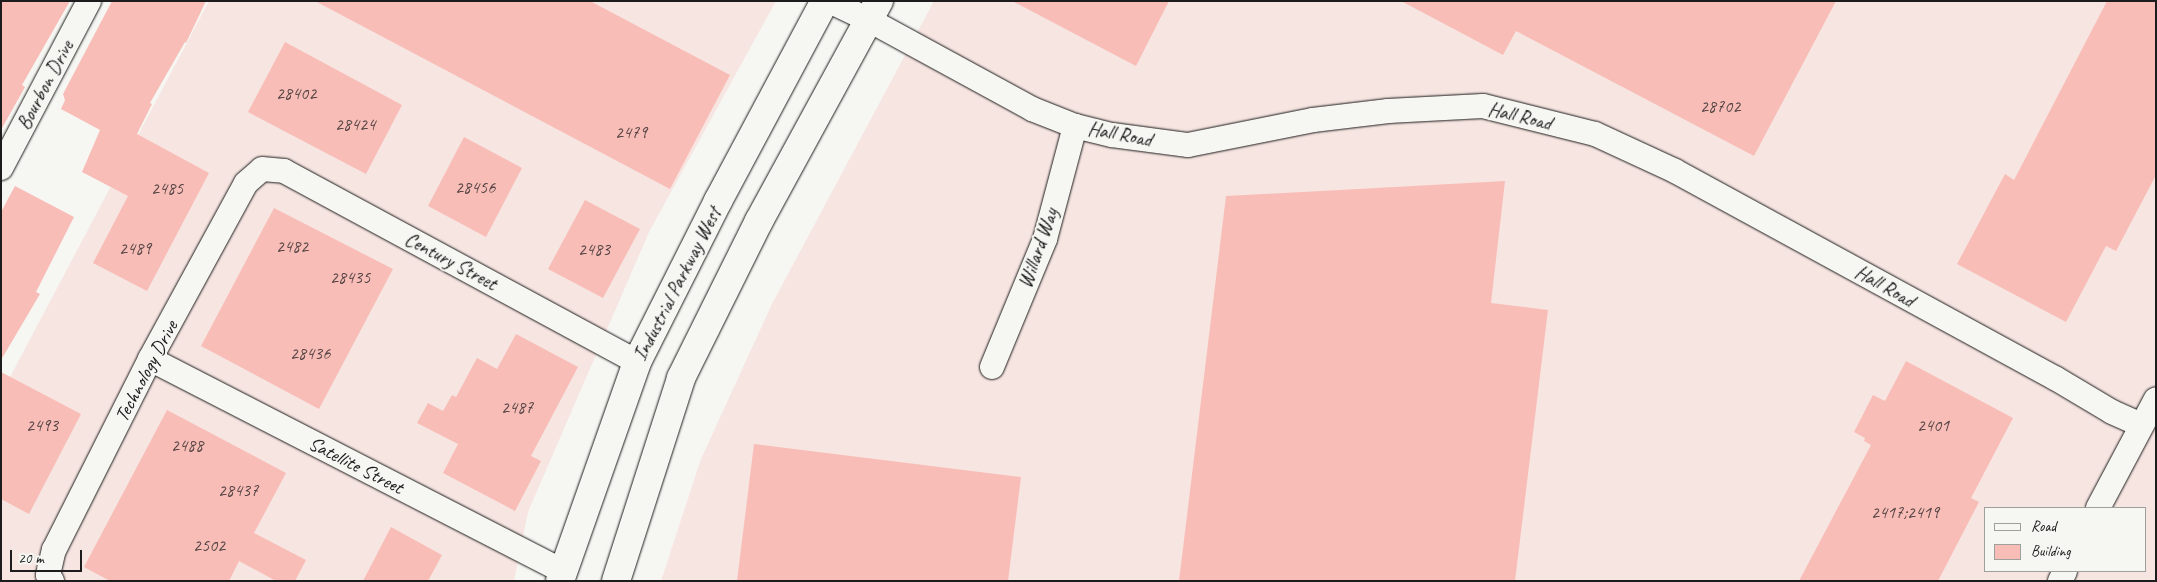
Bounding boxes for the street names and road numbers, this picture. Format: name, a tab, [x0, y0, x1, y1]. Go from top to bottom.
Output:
street label: Bourbon Drive	[11, 36, 79, 134]
street label: Hall Road	[1486, 97, 1554, 135]
street label: Hall Road	[1086, 117, 1154, 151]
street label: Industrial Parkway West	[628, 203, 726, 365]
street label: Willard Way	[1013, 205, 1063, 291]
street label: Century Street	[401, 227, 501, 295]
street label: Hall Road	[1851, 260, 1919, 312]
street label: Technology Drive	[109, 316, 183, 426]
street label: Satellite Street	[304, 431, 408, 499]

